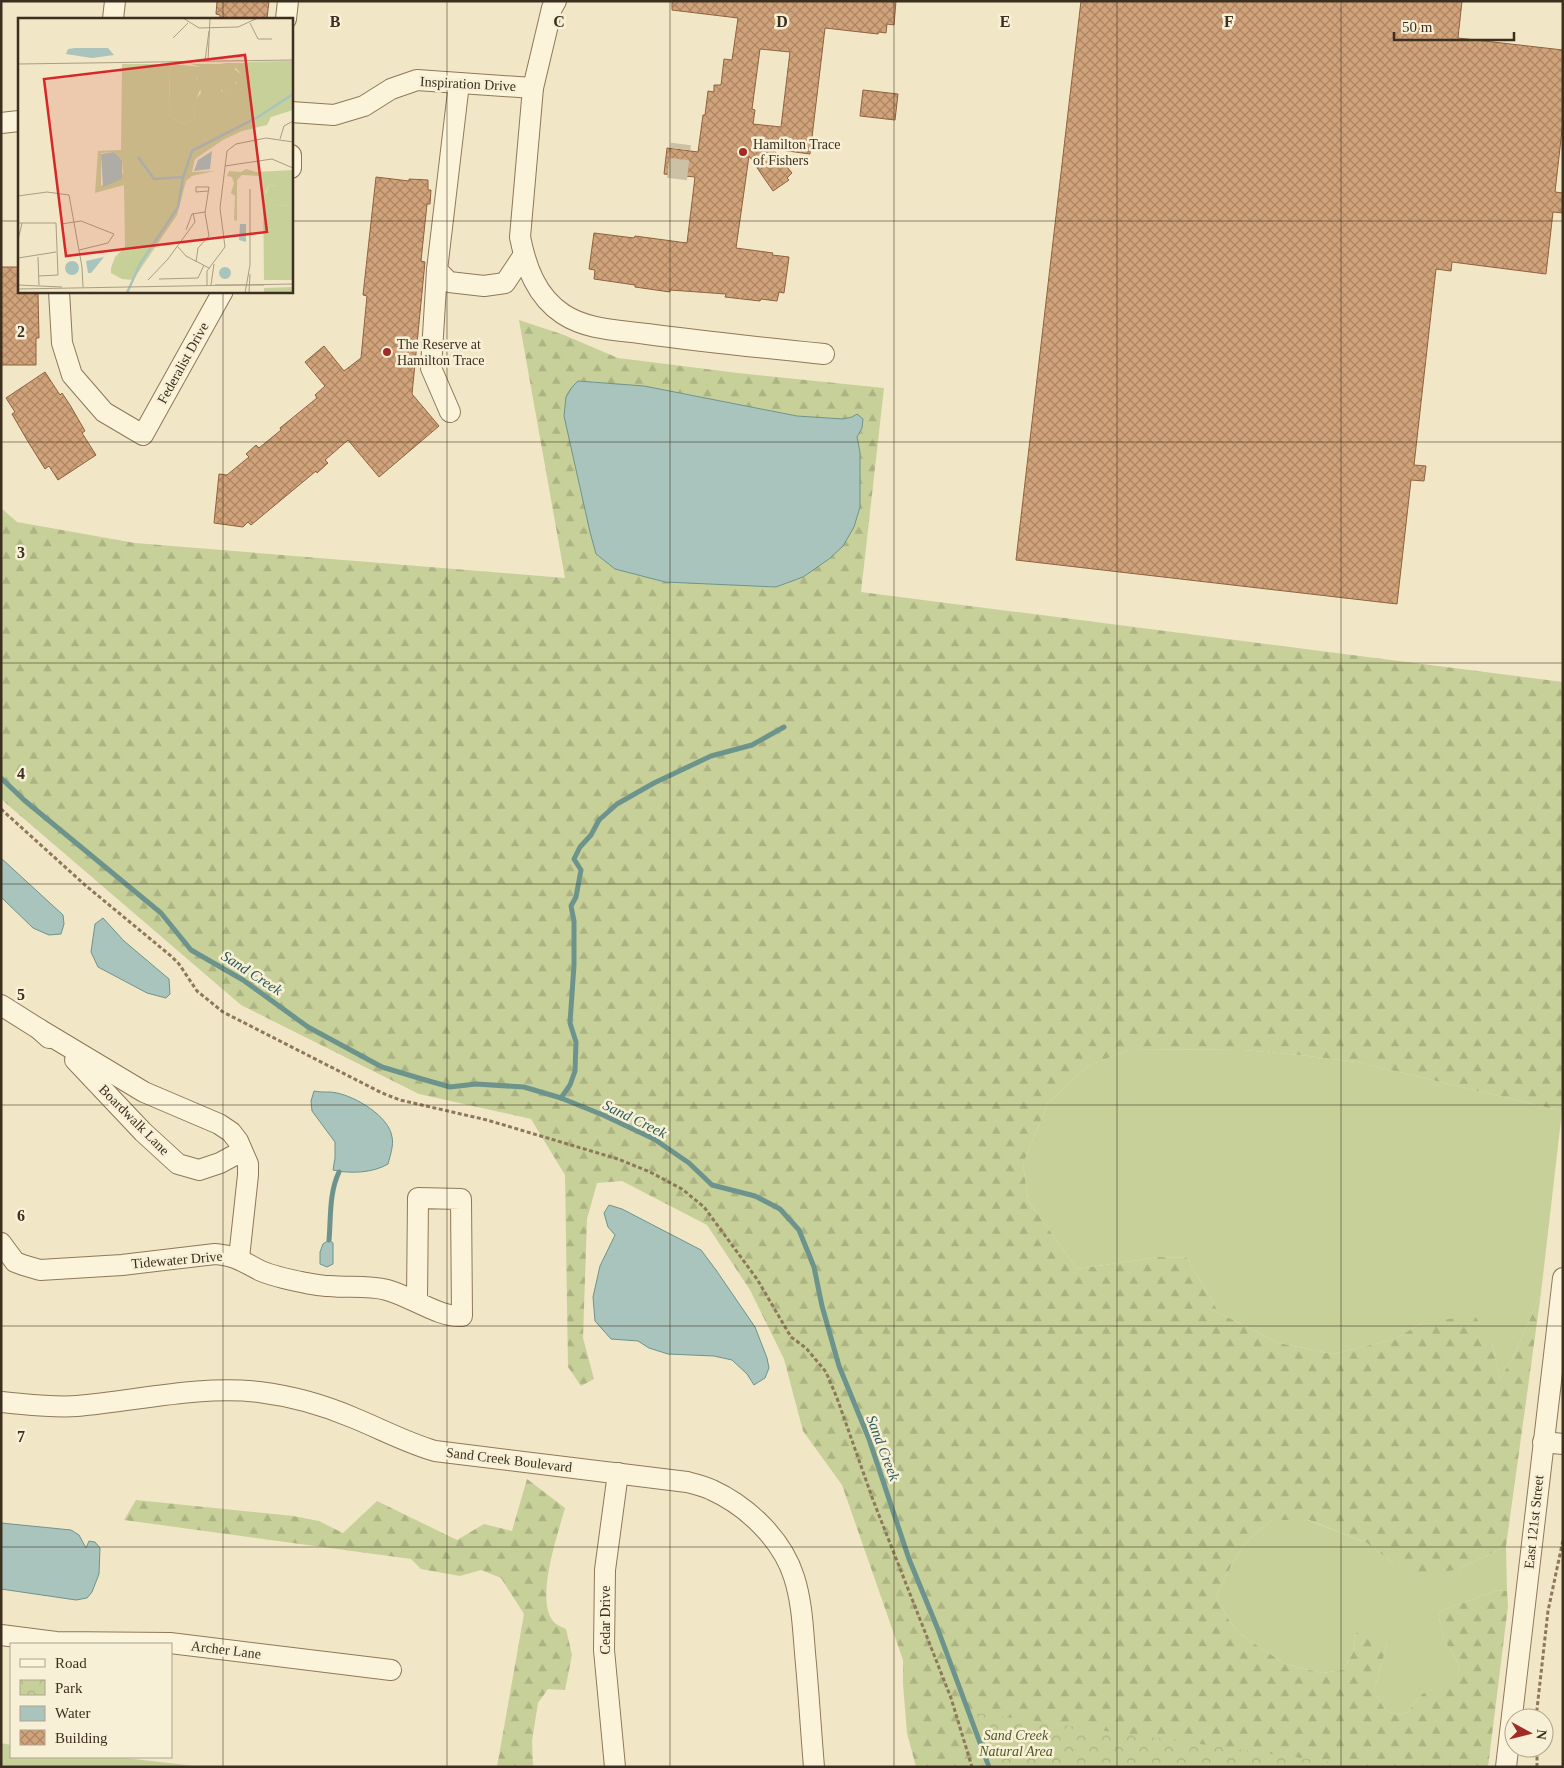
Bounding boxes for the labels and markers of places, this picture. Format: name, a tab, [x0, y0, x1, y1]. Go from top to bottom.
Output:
place label: Hamilton Trace of Fishers	[753, 137, 841, 168]
marker: Hamilton Trace of Fishers	[737, 146, 749, 158]
place label: The Reserve at Hamilton Trace	[397, 337, 485, 368]
marker: The Reserve at Hamilton Trace	[381, 346, 393, 358]

